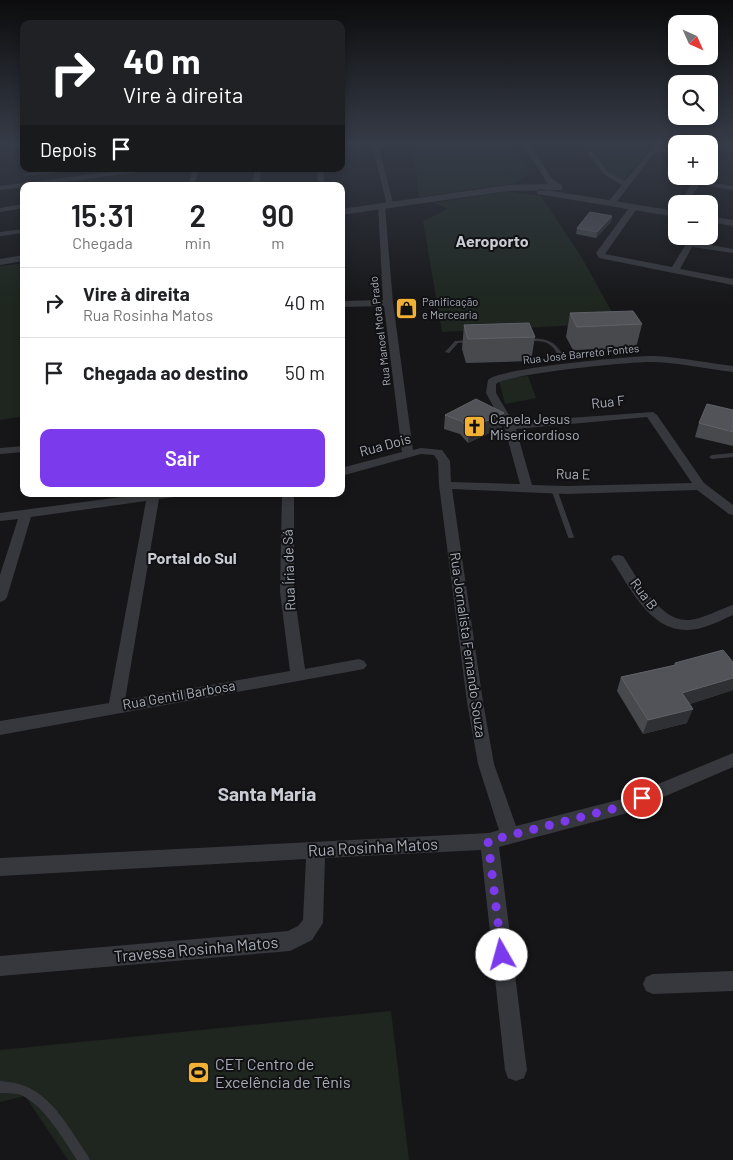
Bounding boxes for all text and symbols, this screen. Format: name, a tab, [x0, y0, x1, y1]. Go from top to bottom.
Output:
north arrow	[668, 15, 718, 65]
map controls	[668, 15, 718, 245]
text: 40 m	[123, 39, 200, 81]
icon: right	[40, 40, 105, 105]
button: search	[668, 75, 718, 125]
text: Vire à direita	[123, 81, 243, 107]
icon: arrive	[107, 135, 135, 163]
button: +	[668, 135, 718, 185]
text: Depois	[40, 138, 97, 161]
button: −	[668, 195, 718, 245]
text: 15:31	[71, 197, 134, 233]
text: 2	[190, 197, 206, 233]
text: 90	[261, 197, 294, 233]
district label: Aeroporto	[455, 231, 529, 250]
text: Chegada	[72, 233, 133, 252]
text: min	[185, 233, 211, 252]
text: m	[271, 233, 285, 252]
street label: Rua Manoel Mota Prado	[366, 276, 393, 386]
text: Vire à direita	[83, 282, 190, 305]
icon: right	[40, 289, 68, 317]
text: 40 m	[284, 291, 325, 314]
place label: Panificação e Mercearia	[422, 295, 478, 321]
shop icon: Panificação e Mercearia	[394, 296, 418, 320]
text: Rua Rosinha Matos	[83, 305, 213, 324]
street label: Rua José Barreto Fontes	[522, 341, 640, 366]
icon: arrive	[40, 359, 68, 387]
text: Chegada ao destino	[83, 361, 248, 384]
text: 50 m	[285, 361, 325, 384]
street label: Rua F	[590, 391, 626, 412]
place label: Capela Jesus Misericordioso	[490, 410, 580, 443]
church icon: Capela Jesus Misericordioso	[462, 415, 486, 439]
button: Sair	[40, 429, 325, 487]
street label: Rua Dois	[357, 429, 413, 460]
street label: Rua E	[556, 465, 590, 482]
street label: Rua Íria de Sá	[279, 529, 298, 611]
district label: Portal do Sul	[147, 548, 237, 567]
street label: Rua Jornalista Fernando Souza	[447, 551, 490, 739]
street label: Rua B	[627, 575, 662, 613]
street label: Rua Gentil Barbosa	[121, 676, 237, 713]
pin	[621, 777, 663, 819]
district label: Santa Maria	[218, 782, 316, 805]
icon: arrive	[628, 784, 656, 812]
street label: Rua Rosinha Matos	[307, 834, 438, 859]
position arrow	[475, 928, 527, 980]
street label: Travessa Rosinha Matos	[113, 932, 279, 965]
place label: CET Centro de Excelência de Tênis	[215, 1054, 351, 1091]
sports icon: CET Centro de Excelência de Tênis	[187, 1061, 211, 1085]

